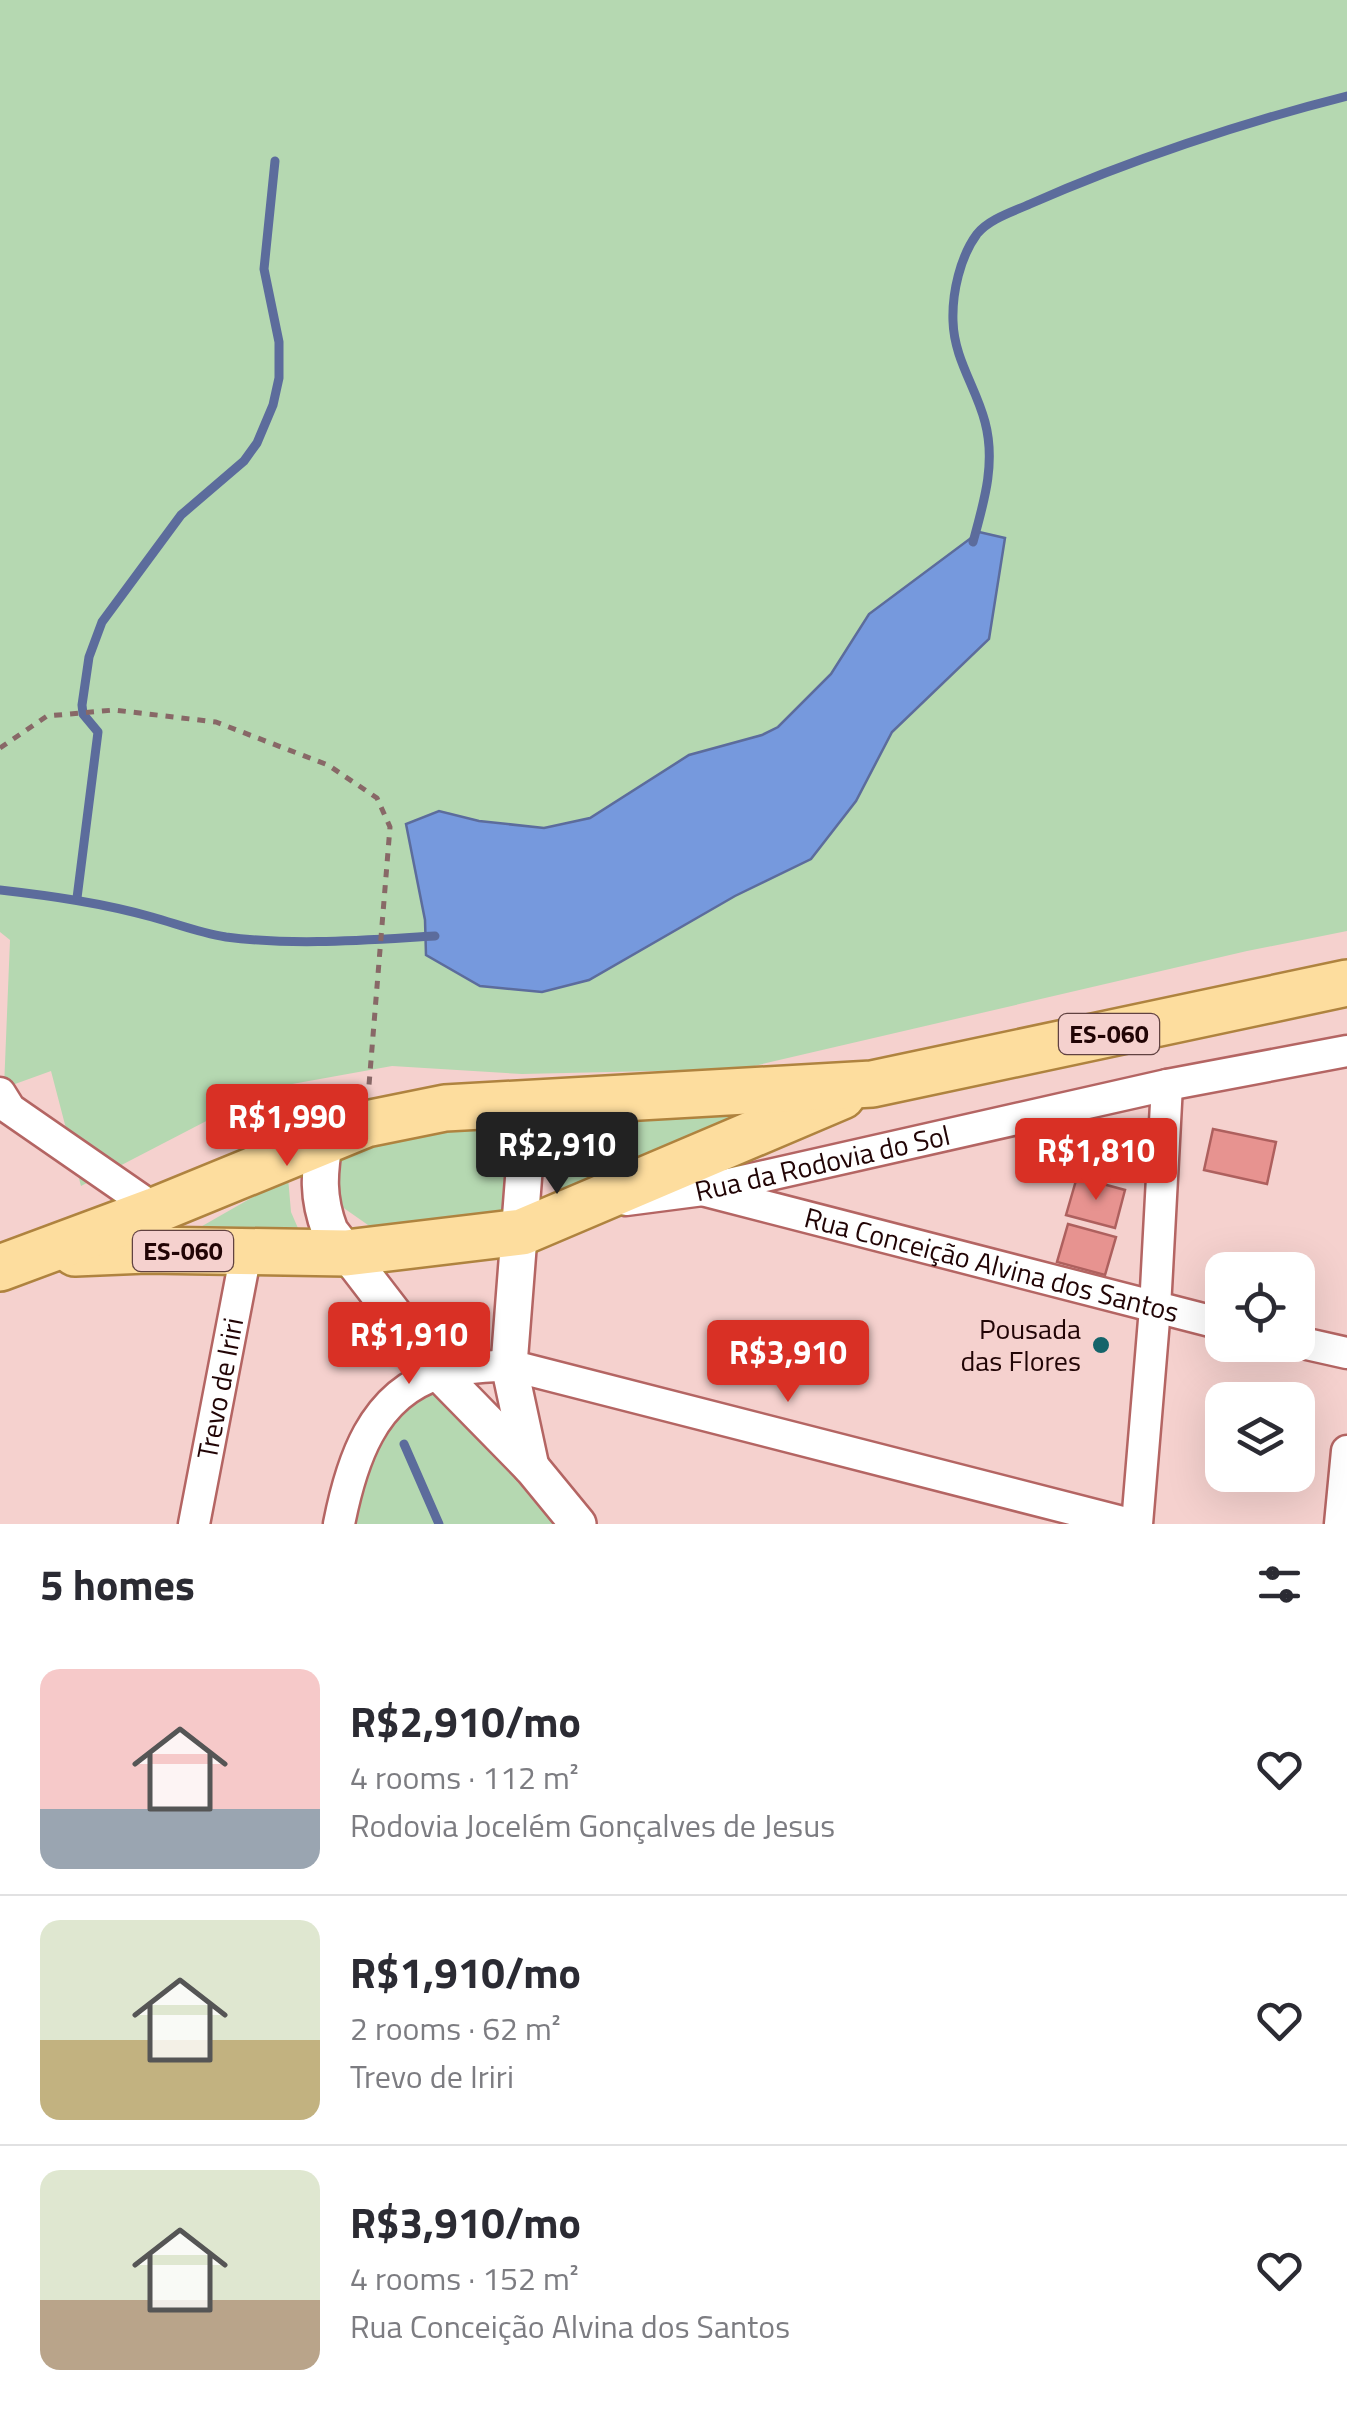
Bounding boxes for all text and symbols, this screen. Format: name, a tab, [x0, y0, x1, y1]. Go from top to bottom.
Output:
road number: ES-060	[1059, 1014, 1159, 1054]
pin: R$1,990	[195, 1084, 379, 1169]
text: R$1,990	[228, 1092, 346, 1140]
pin: R$2,910	[465, 1112, 649, 1197]
street label: Rua da Rodovia do Sol	[690, 1113, 954, 1212]
pin: R$1,810	[1004, 1118, 1188, 1203]
text: R$2,910	[498, 1120, 616, 1168]
text: R$1,810	[1037, 1126, 1155, 1174]
street label: Rua Conceição Alvina dos Santos	[800, 1195, 1184, 1333]
road number: ES-060	[133, 1231, 233, 1271]
map controls	[1205, 1252, 1315, 1492]
button: locate	[1205, 1252, 1315, 1362]
pin: R$1,910	[317, 1302, 501, 1387]
place label: Pousada das Flores	[960, 1307, 1081, 1382]
text: R$1,910	[350, 1310, 468, 1358]
street label: Trevo de Iriri	[185, 1314, 254, 1463]
pin: R$3,910	[696, 1320, 880, 1405]
text: R$3,910	[729, 1328, 847, 1376]
marker: Pousada das Flores	[1090, 1334, 1112, 1356]
button: layers	[1205, 1382, 1315, 1492]
text: 5 homes	[40, 1552, 195, 1616]
icon: filters	[1252, 1557, 1307, 1612]
text: R$2,910/mo	[350, 1689, 581, 1753]
icon: home	[120, 1709, 240, 1829]
icon: heart	[1252, 1742, 1307, 1797]
text: 4 rooms · 112 m²	[350, 1753, 579, 1801]
text: Rodovia Jocelém Gonçalves de Jesus	[350, 1801, 835, 1849]
text: R$1,910/mo	[350, 1940, 581, 2004]
icon: home	[120, 1960, 240, 2080]
icon: heart	[1252, 1993, 1307, 2048]
text: 2 rooms · 62 m²	[350, 2004, 561, 2052]
text: Trevo de Iriri	[350, 2052, 514, 2100]
text: R$3,910/mo	[350, 2190, 581, 2254]
icon: home	[120, 2210, 240, 2330]
icon: heart	[1252, 2243, 1307, 2298]
text: 4 rooms · 152 m²	[350, 2254, 579, 2302]
text: Rua Conceição Alvina dos Santos	[350, 2302, 790, 2350]

